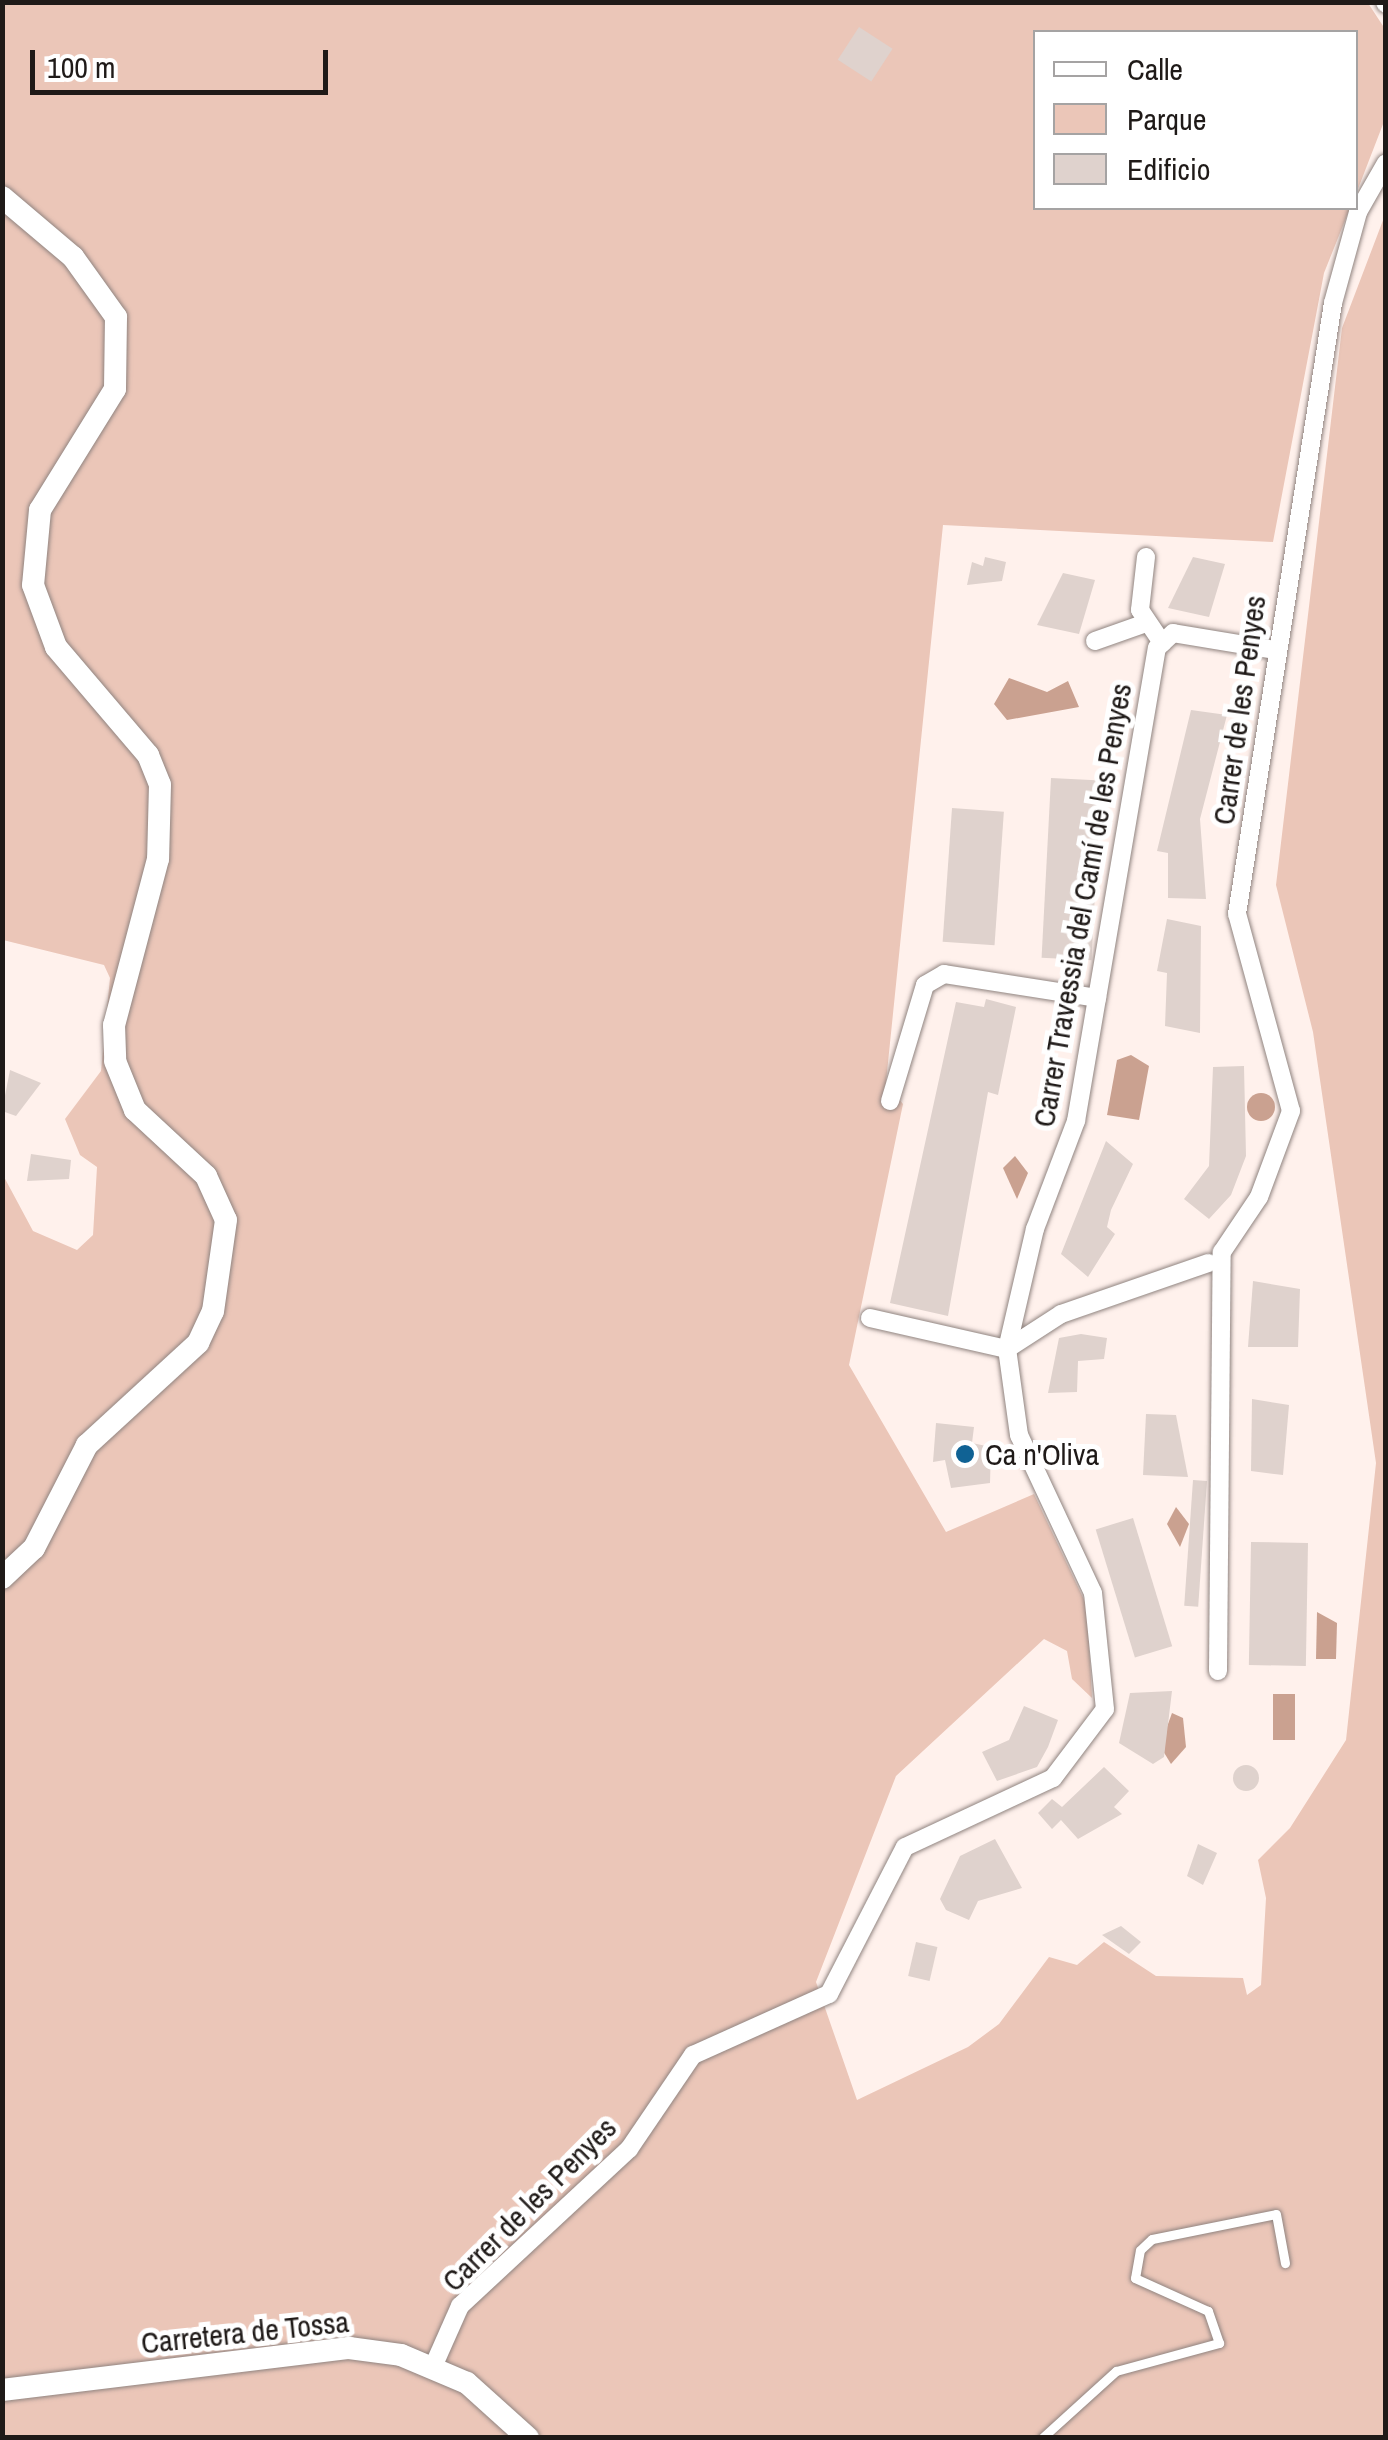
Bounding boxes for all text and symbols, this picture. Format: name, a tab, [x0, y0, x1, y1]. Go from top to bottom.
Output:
scale bar	[35, 30, 332, 92]
legend	[1033, 30, 1358, 210]
text: 100 m	[47, 47, 115, 87]
text: Calle	[1127, 49, 1183, 89]
text: Parque	[1127, 99, 1206, 139]
text: Edificio	[1127, 149, 1210, 189]
street label: Carrer de les Penyes	[1205, 593, 1273, 827]
street label: Carrer Travessia del Camí de les Penyes	[1025, 680, 1139, 1130]
place label: Ca n'Oliva	[985, 1436, 1099, 1472]
marker: Ca n'Oliva	[954, 1443, 976, 1465]
street label: Carrer de les Penyes	[435, 2110, 623, 2298]
street label: Carretera de Tossa	[139, 2303, 351, 2361]

